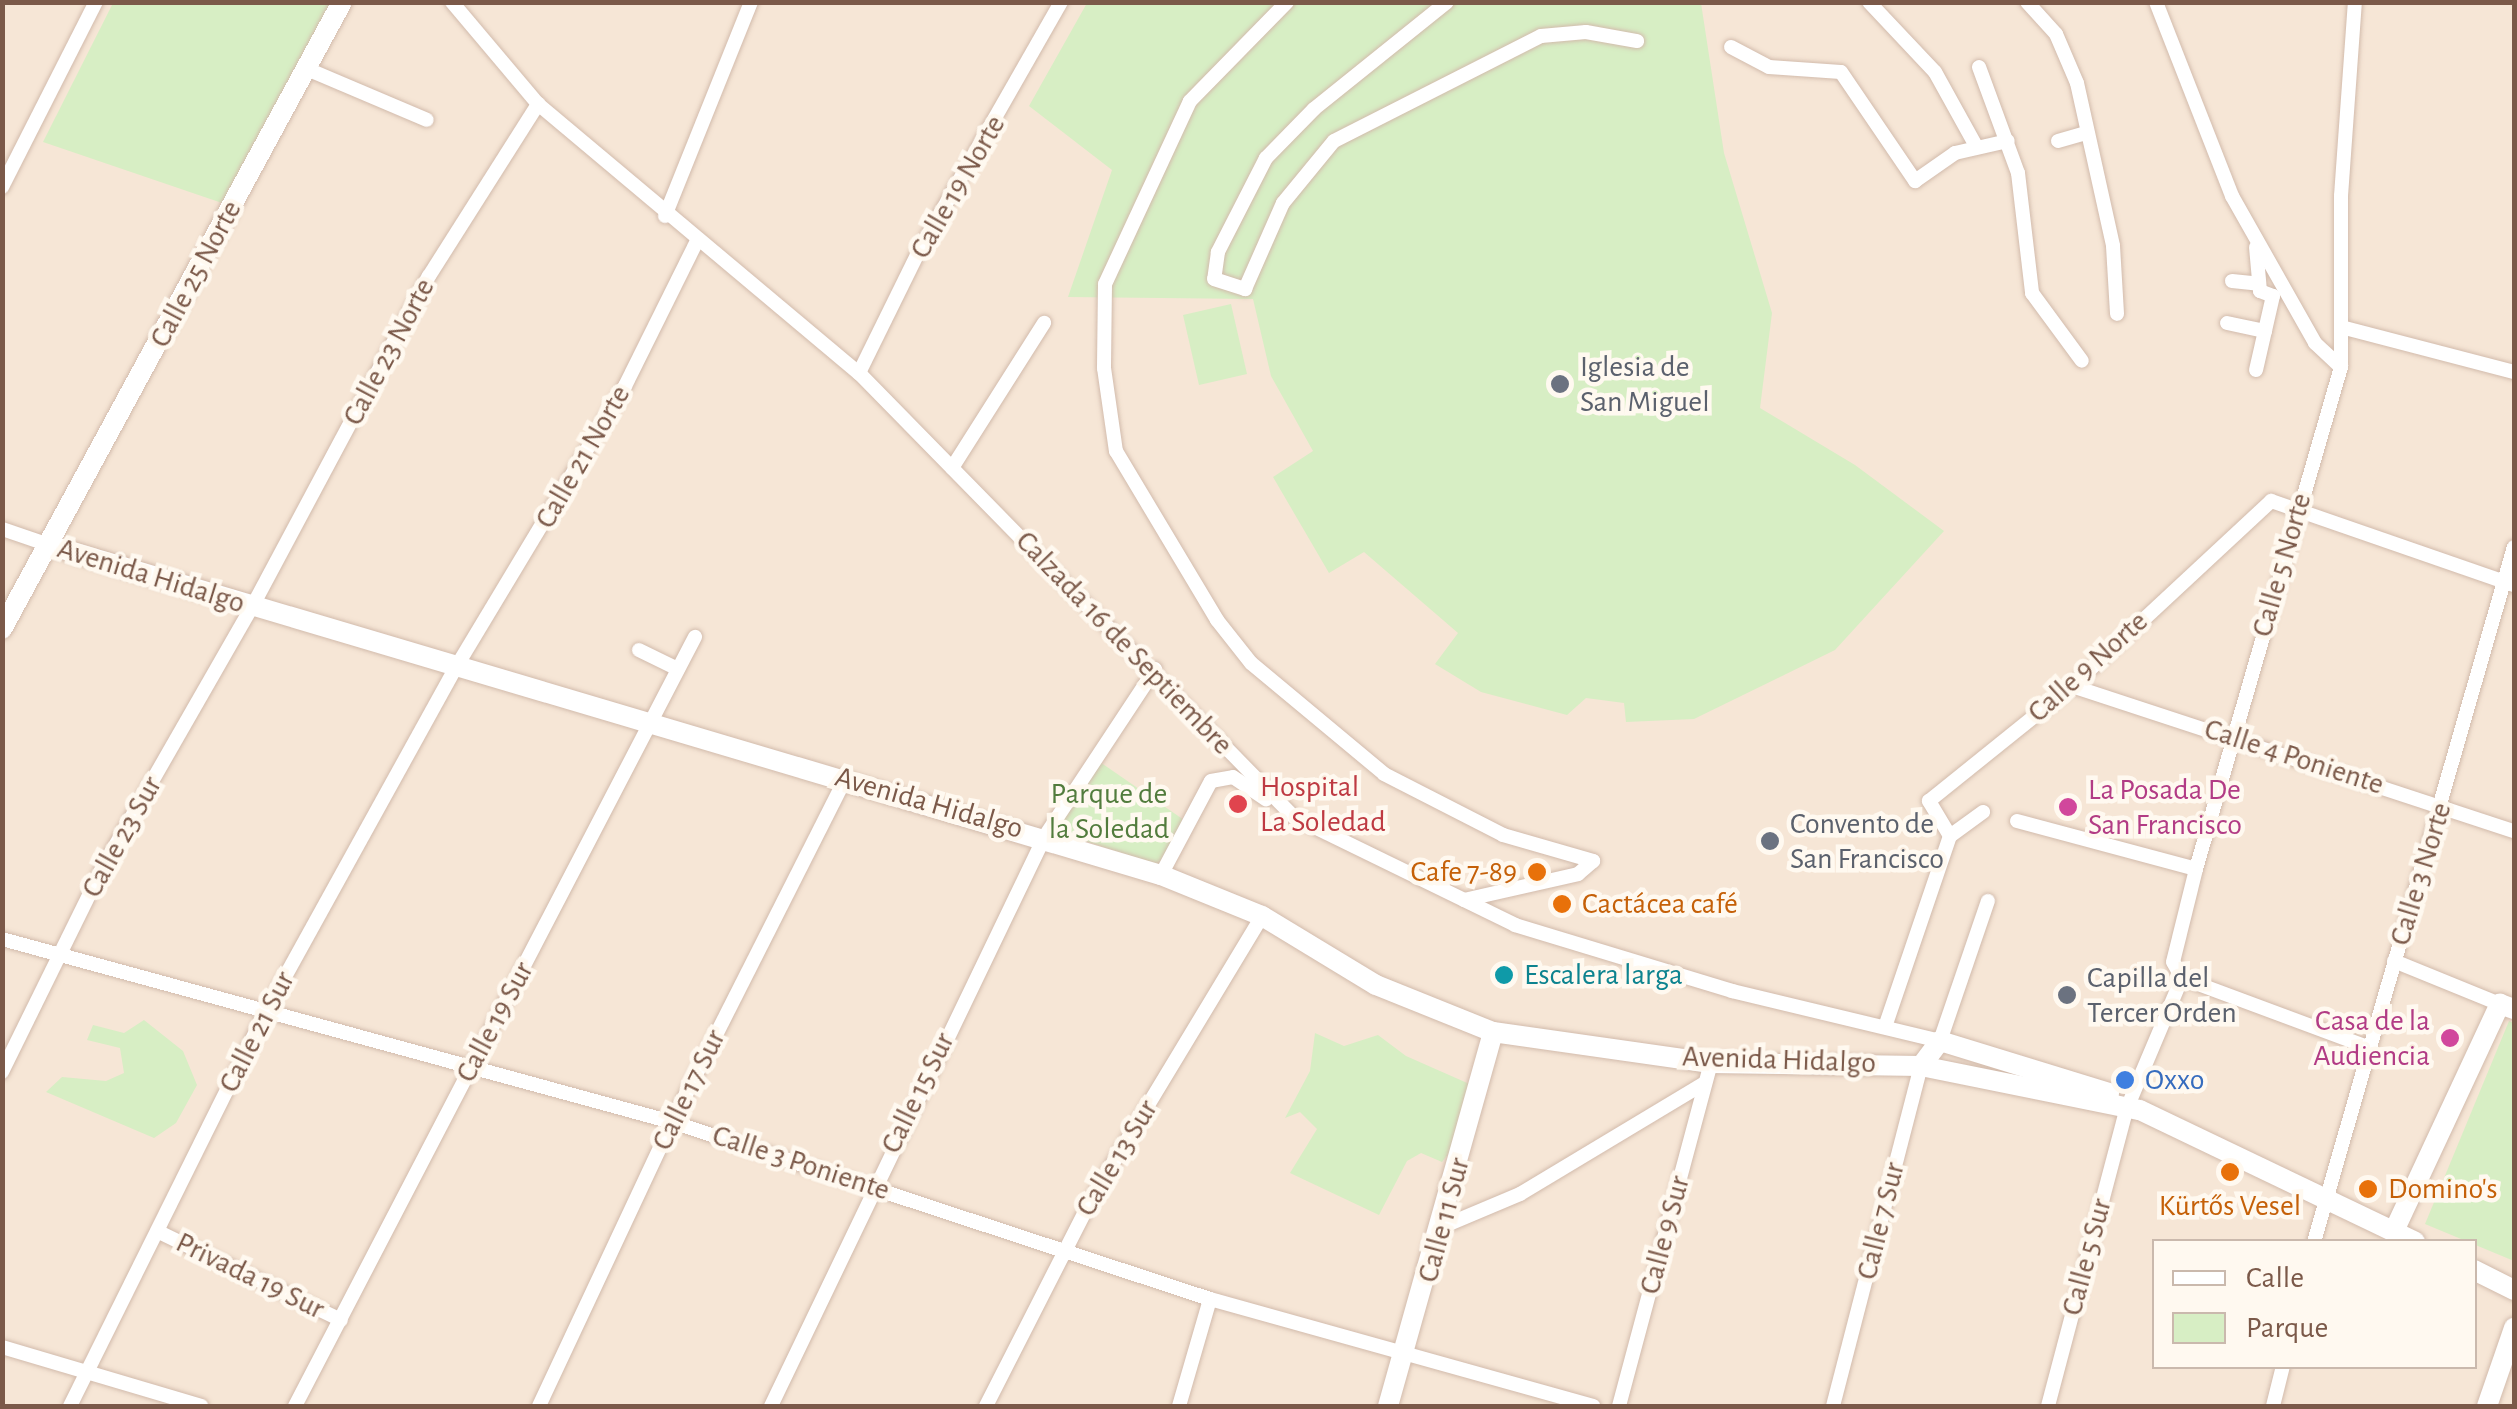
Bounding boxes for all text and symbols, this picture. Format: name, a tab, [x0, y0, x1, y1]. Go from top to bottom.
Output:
street label: Calle 19 Norte	[903, 109, 1013, 265]
street label: Calle 25 Norte	[142, 194, 250, 354]
street label: Calle 23 Norte	[335, 272, 443, 432]
place label: Iglesia de San Miguel	[1580, 349, 1710, 420]
marker: Iglesia de San Miguel	[1549, 373, 1571, 395]
street label: Calle 21 Norte	[528, 379, 638, 535]
street label: Calle 5 Norte	[2244, 489, 2320, 641]
street label: Calzada 16 de Septiembre	[1008, 524, 1240, 762]
street label: Avenida Hidalgo	[53, 530, 249, 622]
street label: Calle 9 Norte	[2021, 604, 2155, 730]
street label: Calle 4 Poniente	[2200, 711, 2388, 803]
street label: Avenida Hidalgo	[831, 759, 1027, 847]
place label: Hospital La Soledad	[1260, 769, 1386, 840]
street label: Calle 23 Sur	[74, 770, 170, 904]
place label: La Posada De San Francisco	[2088, 772, 2242, 842]
park label: Parque de la Soledad	[1049, 776, 1169, 846]
marker: Hospital La Soledad	[1225, 791, 1251, 817]
marker: La Posada De San Francisco	[2057, 796, 2079, 818]
street label: Calle 3 Norte	[2382, 798, 2460, 950]
place label: Convento de San Francisco	[1790, 806, 1944, 876]
marker: Convento de San Francisco	[1759, 830, 1781, 852]
place label: Cafe 7-89	[1410, 854, 1517, 890]
marker: Cafe 7-89	[1526, 861, 1548, 883]
place label: Cactácea café	[1582, 886, 1738, 922]
marker: Cactácea café	[1551, 893, 1573, 915]
street label: Calle 19 Sur	[448, 956, 542, 1088]
place label: Escalera larga	[1524, 957, 1683, 993]
place label: Capilla del Tercer Orden	[2087, 960, 2237, 1030]
marker: Escalera larga	[1493, 964, 1515, 986]
street label: Calle 21 Sur	[211, 966, 303, 1098]
marker: Capilla del Tercer Orden	[2056, 984, 2078, 1006]
place label: Casa de la Audiencia	[2313, 1003, 2430, 1074]
street label: Calle 17 Sur	[644, 1024, 734, 1156]
street label: Calle 15 Sur	[873, 1027, 963, 1159]
marker: Casa de la Audiencia	[2439, 1027, 2461, 1049]
street label: Avenida Hidalgo	[1681, 1039, 1877, 1081]
place label: Oxxo	[2145, 1062, 2204, 1098]
marker: Oxxo	[2114, 1069, 2136, 1091]
street label: Calle 13 Sur	[1068, 1093, 1166, 1223]
street label: Calle 3 Poniente	[708, 1117, 894, 1209]
street label: Calle 11 Sur	[1410, 1154, 1478, 1286]
street label: Calle 7 Sur	[1849, 1159, 1913, 1283]
marker: Kürtős Vesel	[2219, 1161, 2241, 1183]
place label: Domino's	[2388, 1171, 2498, 1207]
street label: Calle 9 Sur	[1632, 1172, 1698, 1298]
marker: Domino's	[2357, 1178, 2379, 1200]
place label: Kürtős Vesel	[2159, 1188, 2301, 1224]
street label: Calle 5 Sur	[2054, 1195, 2120, 1319]
street label: Privada 19 Sur	[170, 1225, 330, 1327]
legend	[2152, 1239, 2477, 1369]
text: Calle	[2246, 1263, 2304, 1293]
text: Parque	[2246, 1313, 2328, 1343]

